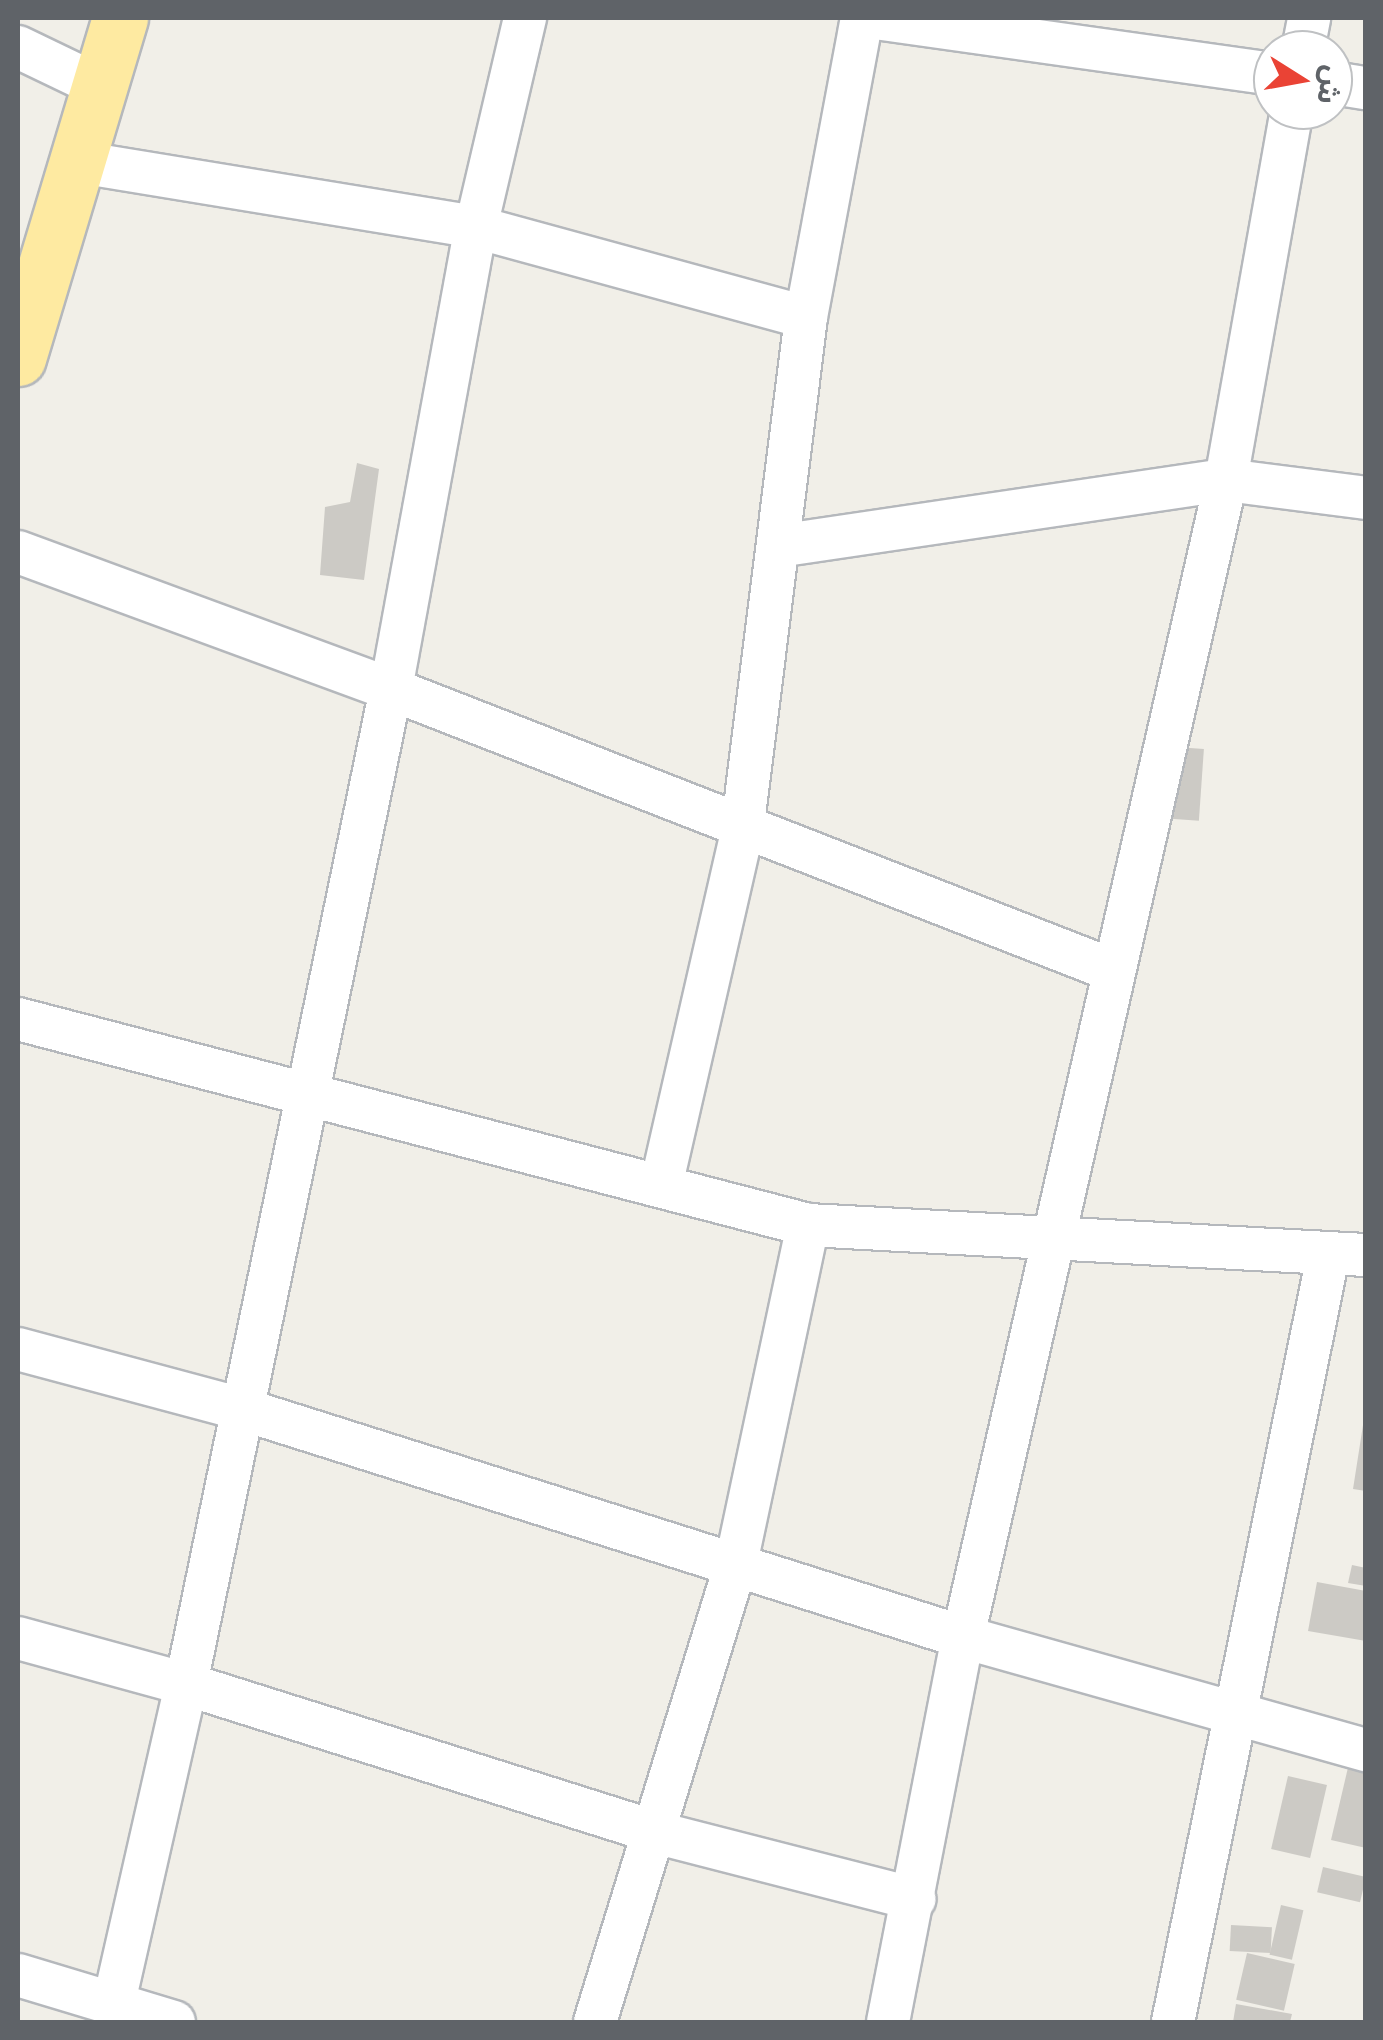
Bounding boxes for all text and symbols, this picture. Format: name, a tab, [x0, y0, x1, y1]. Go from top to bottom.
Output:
north arrow	[1253, 30, 1353, 130]
text: ش	[1309, 63, 1352, 108]

